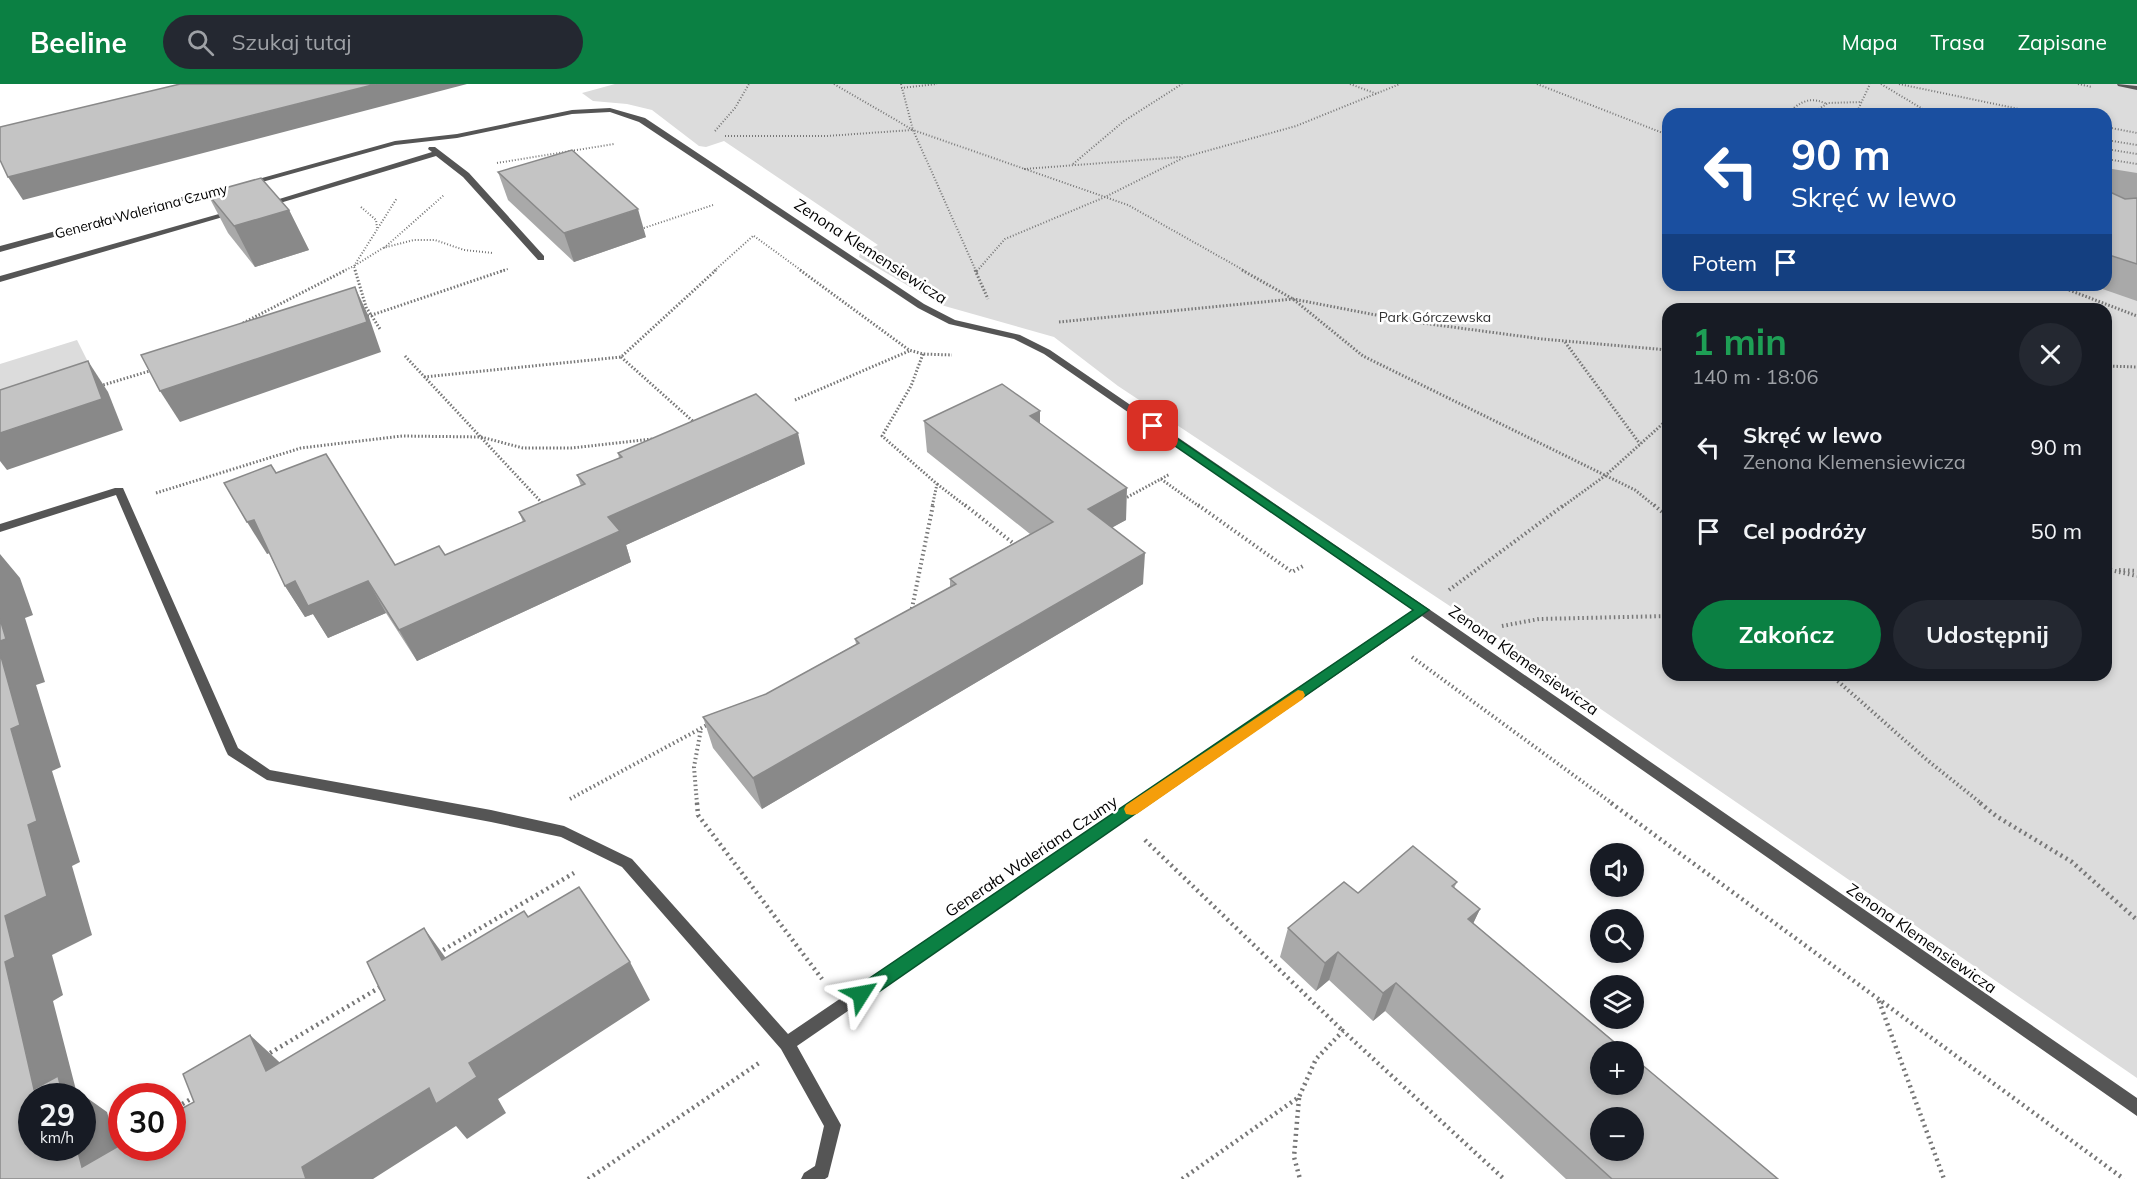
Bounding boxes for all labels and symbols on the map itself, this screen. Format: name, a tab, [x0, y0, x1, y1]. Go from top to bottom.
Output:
street label: Generała Waleriana Czumy	[53, 179, 230, 243]
street label: Zenona Klemensiewicza	[791, 194, 951, 308]
park label: Park Górczewska	[1379, 308, 1491, 326]
pin	[1127, 400, 1178, 451]
street label: Zenona Klemensiewicza	[1445, 601, 1603, 719]
street label: Generała Waleriana Czumy	[941, 791, 1121, 921]
street label: Zenona Klemensiewicza	[1843, 879, 2001, 997]
position arrow	[829, 962, 893, 1026]
speed limit sign: 30	[108, 1083, 186, 1161]

